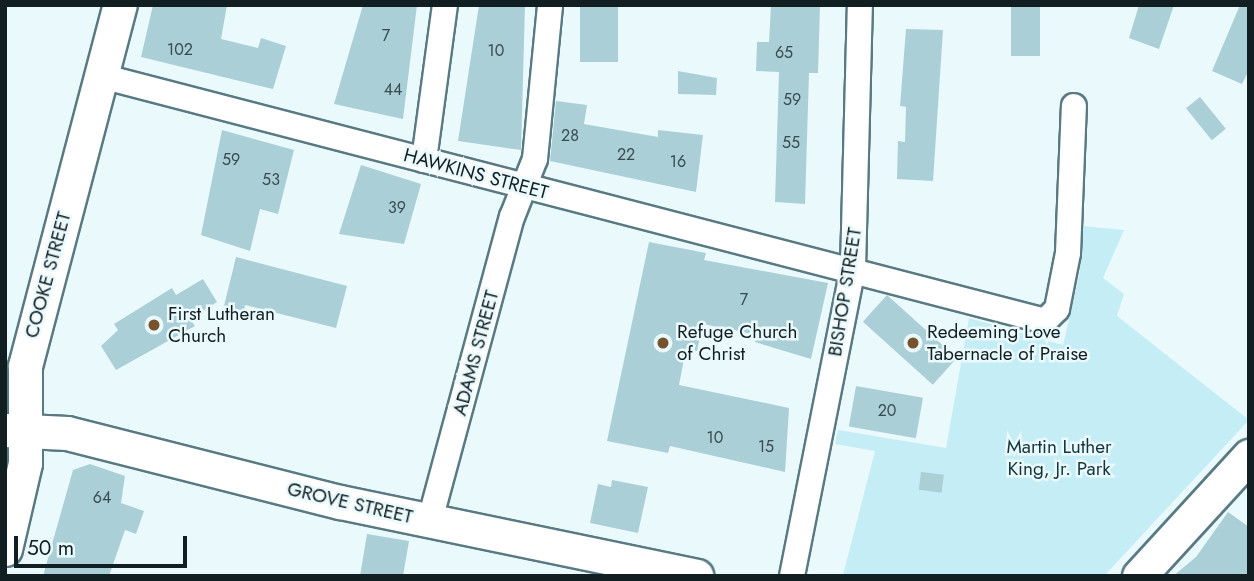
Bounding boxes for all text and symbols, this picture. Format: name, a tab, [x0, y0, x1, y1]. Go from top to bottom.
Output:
house number: 7	[382, 26, 390, 46]
house number: 102	[167, 40, 193, 60]
house number: 10	[488, 41, 504, 61]
house number: 65	[775, 43, 793, 63]
house number: 44	[384, 80, 402, 100]
house number: 59	[783, 90, 801, 110]
house number: 28	[561, 126, 579, 146]
house number: 55	[782, 133, 800, 153]
street label: HAWKINS STREET	[401, 144, 551, 204]
house number: 22	[617, 145, 635, 165]
house number: 59	[222, 150, 240, 170]
house number: 16	[670, 152, 686, 172]
house number: 53	[262, 170, 280, 190]
house number: 39	[388, 198, 406, 218]
street label: COOKE STREET	[20, 209, 76, 341]
street label: BISHOP STREET	[824, 226, 866, 358]
street label: ADAMS STREET	[448, 288, 504, 418]
house number: 7	[740, 290, 748, 310]
place label: First Lutheran Church	[168, 303, 275, 347]
marker: First Lutheran Church	[146, 317, 162, 333]
place label: Refuge Church of Christ	[677, 321, 797, 365]
place label: Redeeming Love Tabernacle of Praise	[927, 321, 1088, 365]
marker: Refuge Church of Christ	[655, 335, 671, 351]
marker: Redeeming Love Tabernacle of Praise	[905, 335, 921, 351]
house number: 20	[878, 401, 896, 421]
house number: 10	[707, 428, 723, 448]
park label: Martin Luther King, Jr. Park	[1006, 436, 1112, 480]
house number: 15	[758, 437, 774, 457]
street label: GROVE STREET	[285, 477, 415, 529]
house number: 64	[93, 488, 111, 508]
scale bar	[18, 522, 191, 566]
text: 50 m	[27, 533, 74, 563]

